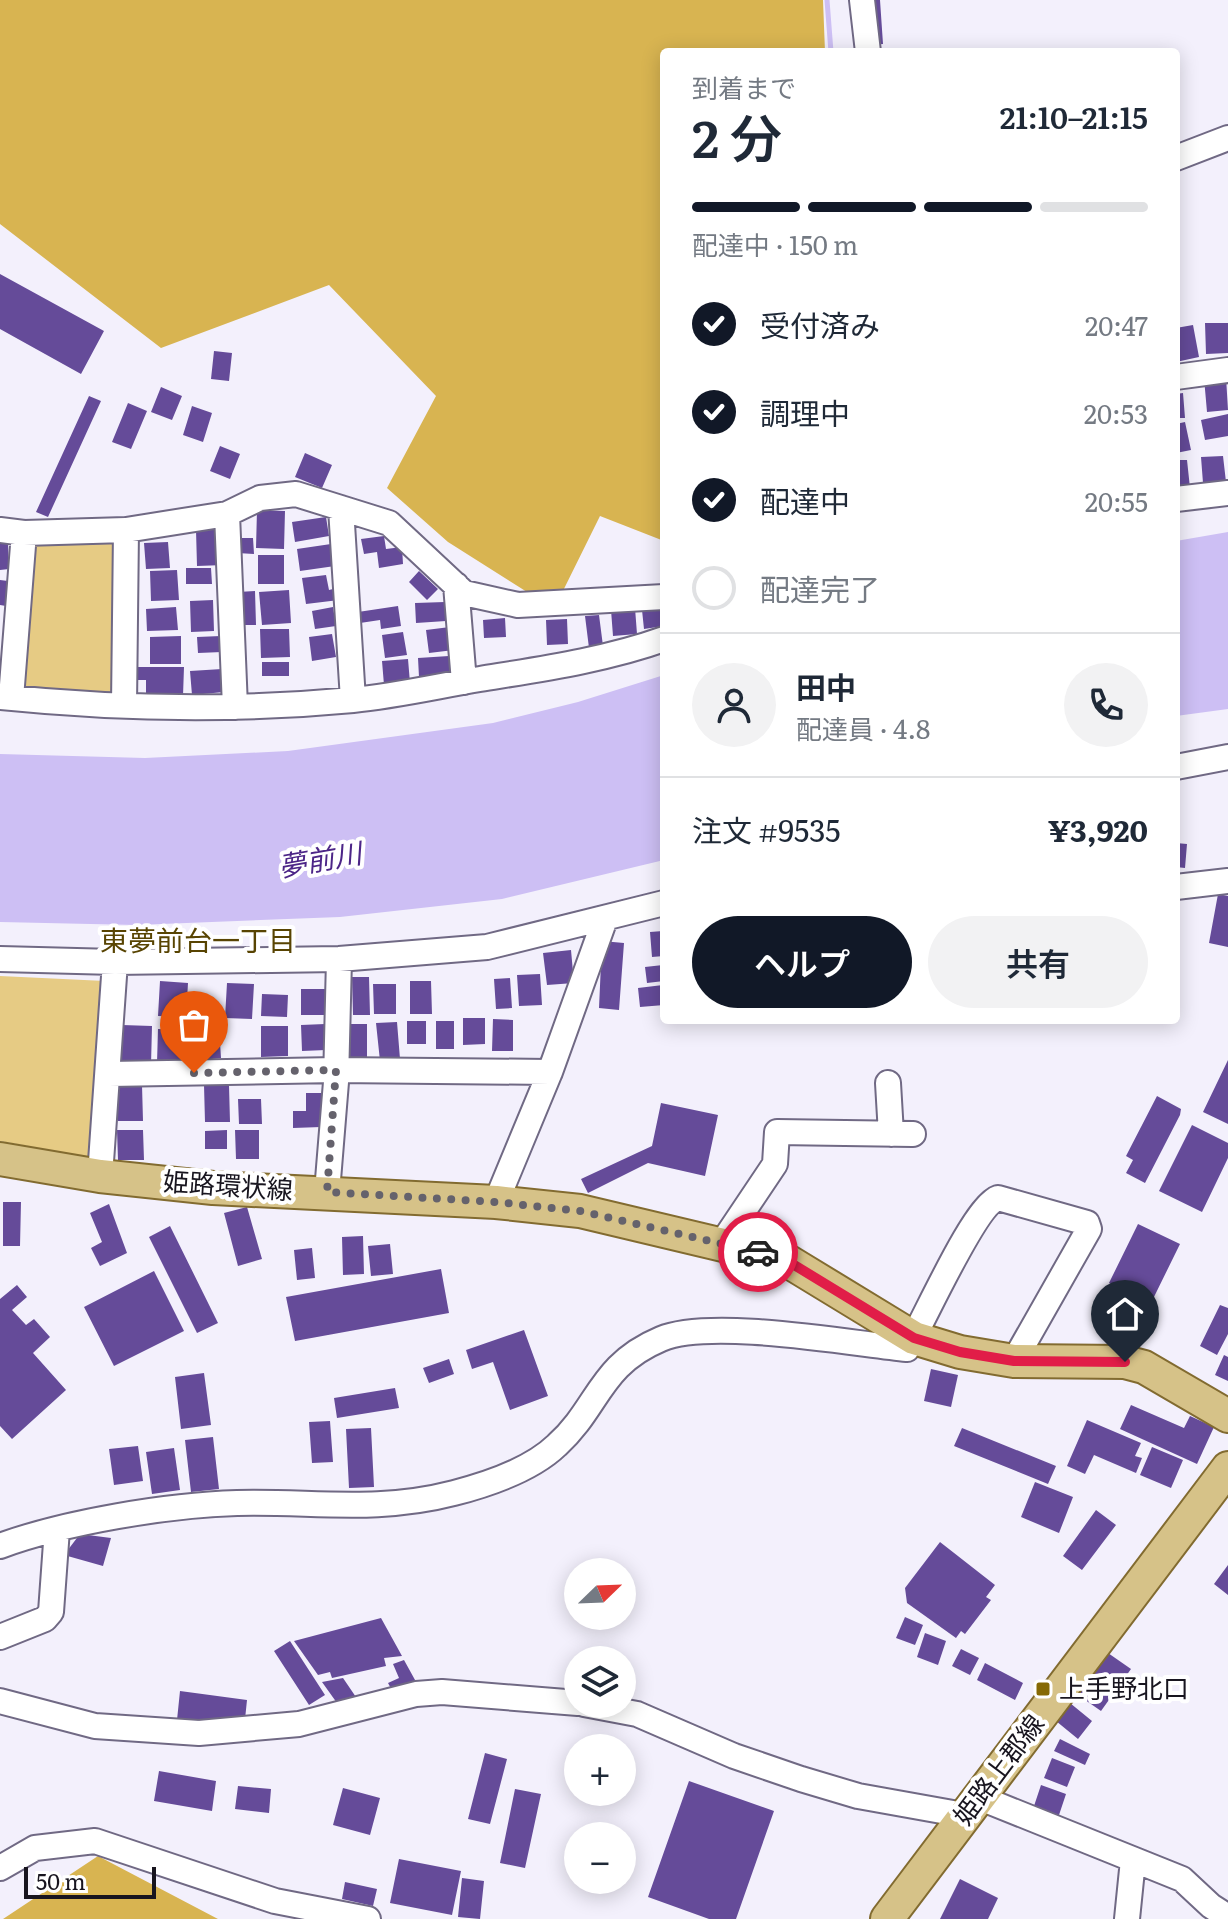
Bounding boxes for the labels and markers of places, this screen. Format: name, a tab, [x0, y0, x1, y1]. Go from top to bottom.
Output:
pin	[160, 991, 228, 1073]
pin	[1091, 1280, 1159, 1362]
place label: 上手野北口	[1059, 1667, 1189, 1706]
marker: 上手野北口	[1034, 1680, 1052, 1698]

